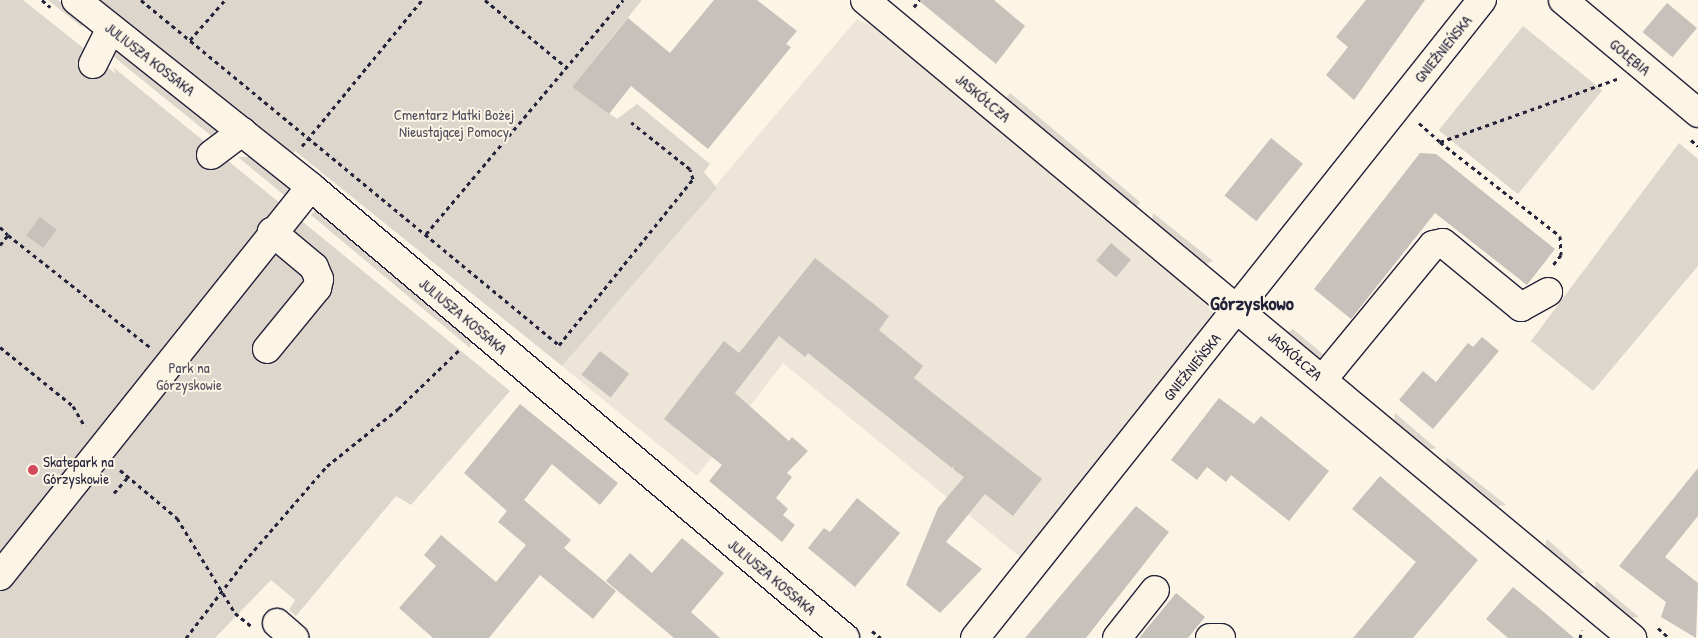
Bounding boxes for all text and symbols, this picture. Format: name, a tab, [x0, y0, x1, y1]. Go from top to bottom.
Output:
street label: GNIEŹNIEŃSKA	[1410, 12, 1476, 86]
street label: JULIUSZA KOSSAKA	[102, 18, 198, 100]
street label: GOŁĘBIA	[1606, 35, 1654, 79]
street label: JASKÓŁCZA	[952, 70, 1014, 126]
park label: Cmentarz Matki Bożej Nieustającej Pomocy	[394, 105, 514, 140]
street label: JULIUSZA KOSSAKA	[416, 274, 510, 358]
district label: Górzyskowo	[1210, 290, 1294, 314]
street label: JASKÓŁCZA	[1264, 328, 1326, 384]
street label: GNIEŹNIEŃSKA	[1159, 330, 1225, 404]
park label: Park na Górzyskowie	[156, 358, 222, 393]
place label: Skatepark na Górzyskowie	[43, 452, 114, 487]
marker: Skatepark na Górzyskowie	[27, 464, 39, 476]
street label: JULIUSZA KOSSAKA	[725, 535, 819, 619]

